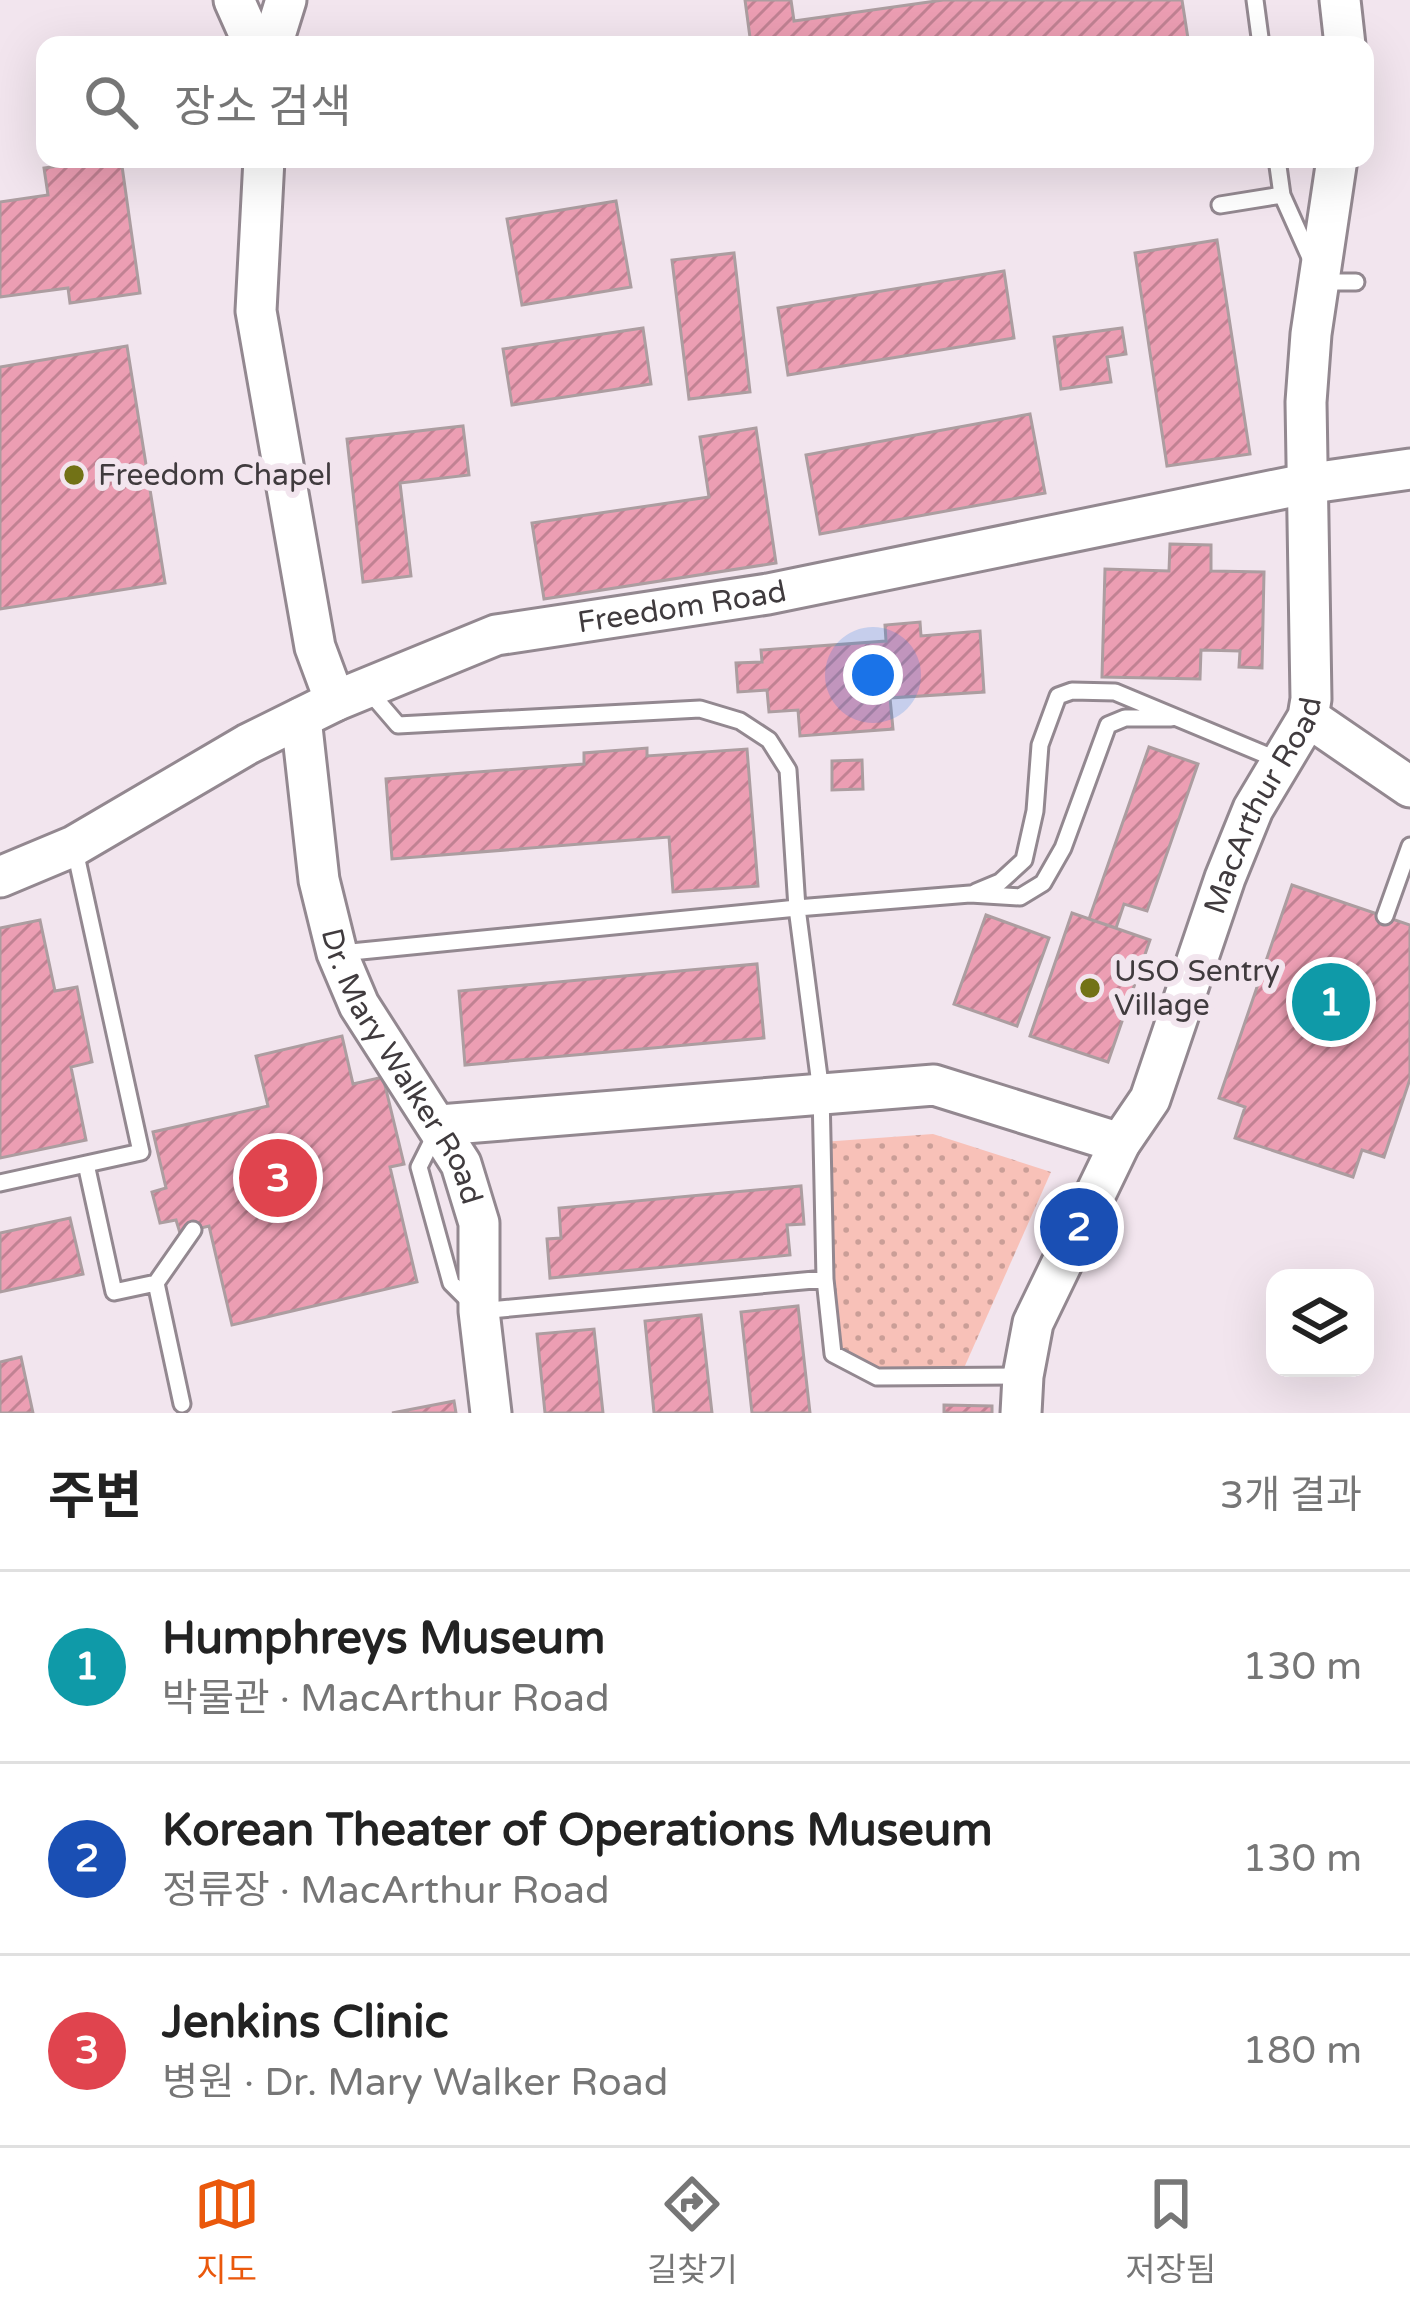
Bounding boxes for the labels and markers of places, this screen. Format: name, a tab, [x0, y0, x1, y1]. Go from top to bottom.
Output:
place label: Freedom Chapel	[98, 457, 332, 494]
marker: Freedom Chapel	[61, 462, 87, 488]
place label: USO Sentry Village	[1114, 953, 1280, 1024]
pin: 1	[1292, 957, 1370, 1047]
marker: USO Sentry Village	[1077, 975, 1103, 1001]
pin: 3	[239, 1133, 317, 1223]
pin: 2	[1040, 1182, 1118, 1272]

